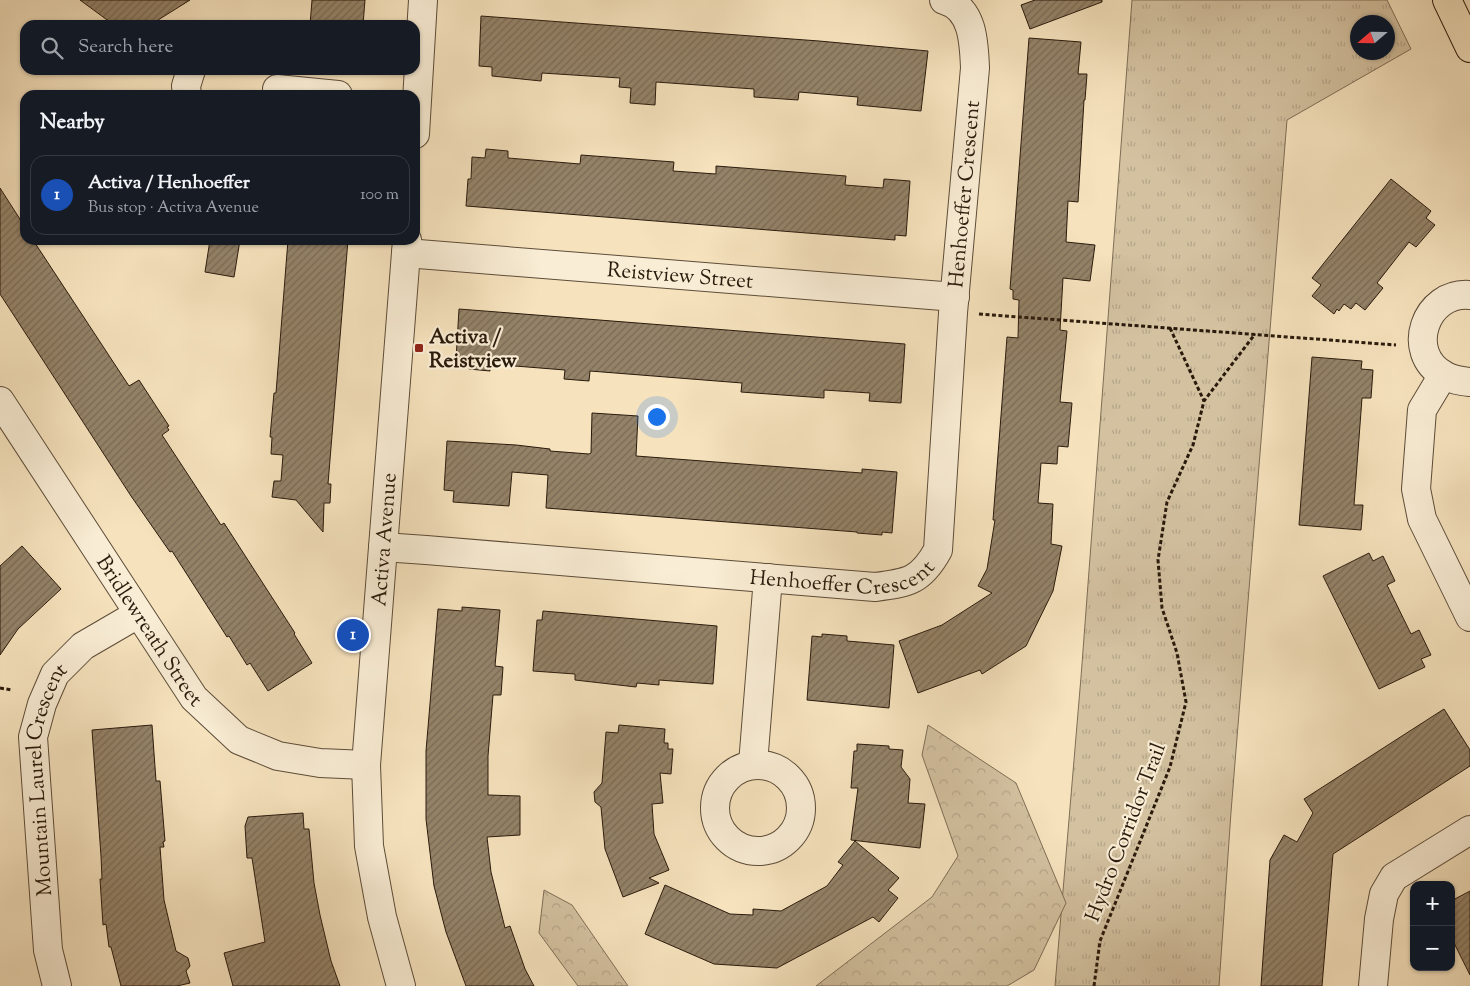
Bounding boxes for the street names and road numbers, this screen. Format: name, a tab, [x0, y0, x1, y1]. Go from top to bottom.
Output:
street label: Henhoeffer Crescent	[942, 99, 989, 289]
street label: Reistview Street	[606, 256, 754, 298]
street label: Activa Avenue	[365, 472, 406, 608]
street label: Bridlewreath Street	[88, 550, 208, 715]
street label: Henhoeffer Crescent	[748, 555, 943, 604]
street label: Mountain Laurel Crescent	[20, 657, 75, 897]
street label: Hydro Corridor Trail	[1079, 739, 1175, 926]

